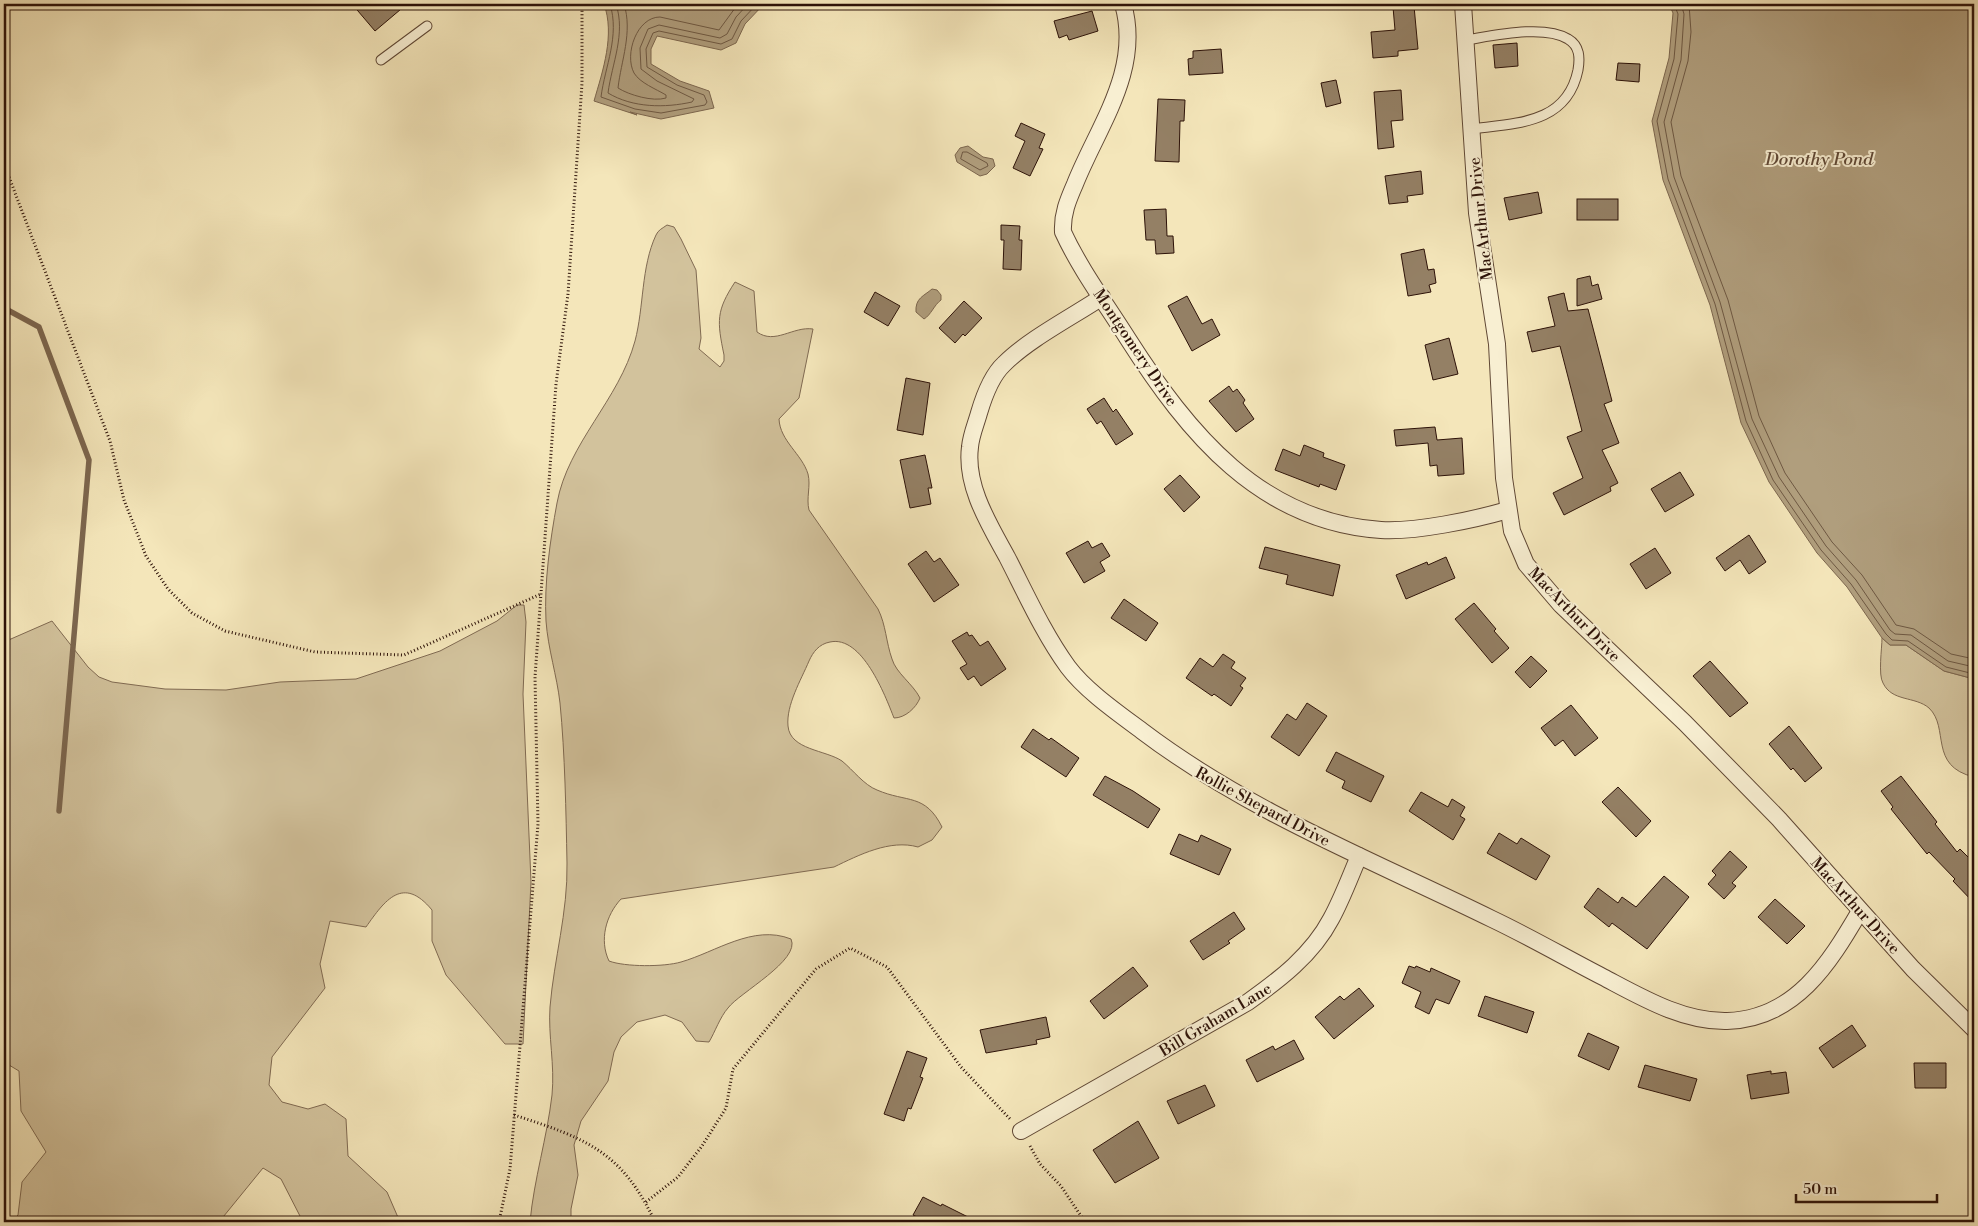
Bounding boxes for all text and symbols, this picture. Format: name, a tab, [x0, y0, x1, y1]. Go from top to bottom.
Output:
water label: Dorothy Pond	[1764, 148, 1874, 171]
street label: MacArthur Drive	[1465, 156, 1497, 282]
street label: Montgomery Drive	[1089, 285, 1182, 410]
street label: MacArthur Drive	[1524, 563, 1625, 666]
street label: Rollie Shepard Drive	[1192, 763, 1333, 851]
street label: MacArthur Drive	[1806, 853, 1904, 958]
street label: Bill Graham Lane	[1155, 979, 1275, 1062]
scale bar	[1796, 1171, 1937, 1203]
text: 50 m	[1803, 1180, 1837, 1199]

